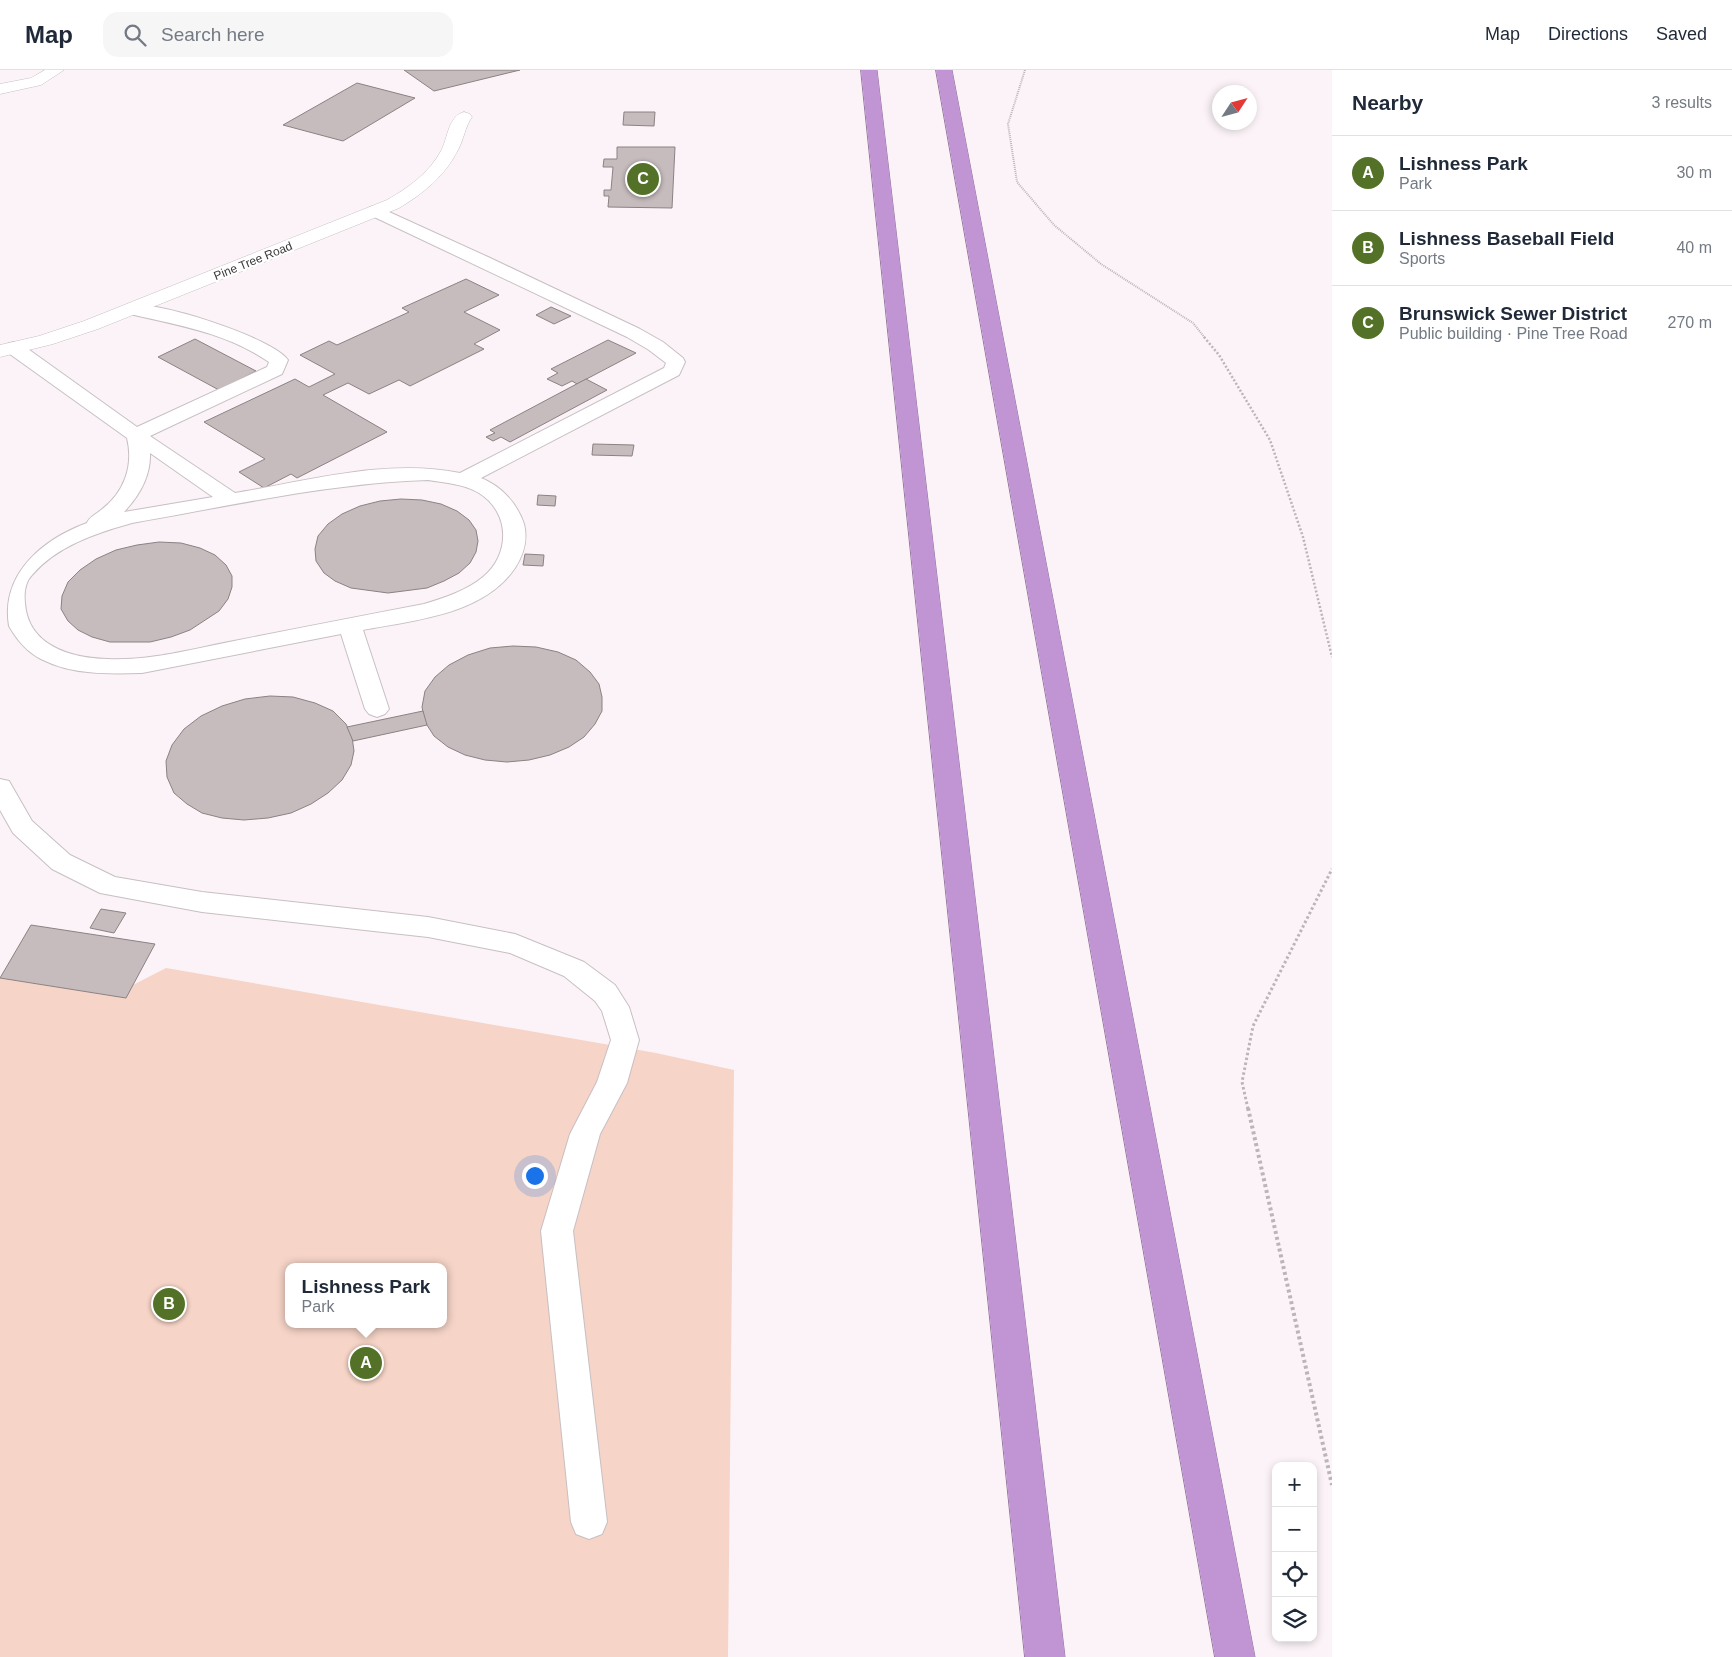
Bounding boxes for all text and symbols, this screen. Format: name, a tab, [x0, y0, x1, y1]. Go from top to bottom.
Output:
search box	[103, 12, 453, 57]
text: Map	[25, 21, 73, 48]
icon: search	[121, 21, 149, 49]
text: Search here	[161, 24, 265, 45]
text: Map	[1485, 24, 1520, 44]
text: Directions	[1548, 24, 1628, 44]
text: Saved	[1656, 24, 1707, 44]
north arrow	[1212, 85, 1257, 130]
text: Nearby	[1352, 91, 1423, 114]
text: 3 results	[1652, 94, 1712, 111]
text: Lishness Park	[1399, 153, 1528, 174]
pin: C	[627, 160, 659, 198]
text: A	[1362, 164, 1374, 181]
text: 30 m	[1676, 164, 1712, 181]
text: Park	[1399, 175, 1432, 192]
text: Lishness Baseball Field	[1399, 228, 1614, 249]
street label: Pine Tree Road	[212, 239, 294, 283]
text: B	[1362, 239, 1374, 256]
text: 40 m	[1676, 239, 1712, 256]
text: Sports	[1399, 250, 1445, 267]
text: Brunswick Sewer District	[1399, 303, 1627, 324]
text: C	[1362, 314, 1374, 331]
text: 270 m	[1668, 314, 1712, 331]
text: Public building · Pine Tree Road	[1399, 325, 1628, 342]
your location	[522, 1163, 548, 1189]
popup	[285, 1263, 447, 1328]
text: Lishness Park	[302, 1276, 430, 1297]
pin: B	[153, 1285, 185, 1323]
text: Park	[302, 1298, 334, 1315]
pin: A	[350, 1344, 382, 1382]
map controls	[1272, 1462, 1317, 1642]
button: +	[1272, 1462, 1317, 1507]
button: −	[1272, 1507, 1317, 1552]
button: locate	[1272, 1552, 1317, 1597]
button: layers	[1272, 1597, 1317, 1642]

